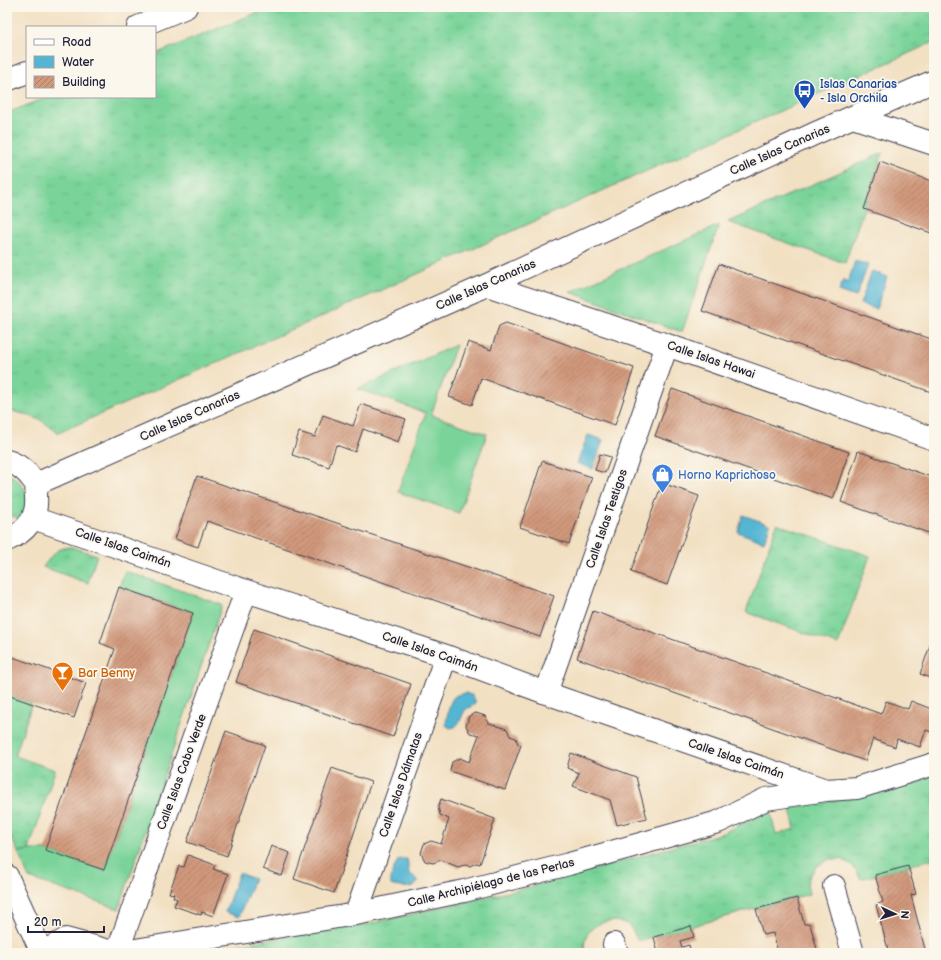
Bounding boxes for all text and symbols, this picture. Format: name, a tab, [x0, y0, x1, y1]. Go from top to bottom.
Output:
legend	[26, 26, 156, 98]
text: Road	[62, 35, 91, 50]
text: Water	[62, 55, 94, 70]
text: Building	[62, 75, 106, 90]
place label: Islas Canarias - Isla Orchila	[820, 77, 897, 106]
bus stop icon: Islas Canarias - Isla Orchila	[792, 78, 818, 111]
street label: Calle Islas Canarias	[728, 121, 832, 179]
street label: Calle Islas Canarias	[434, 256, 538, 314]
street label: Calle Islas Hawai	[665, 338, 757, 382]
street label: Calle Islas Canarias	[138, 387, 242, 445]
shop icon: Horno Kaprichoso	[650, 462, 676, 495]
street label: Calle Islas Testigos	[583, 467, 631, 571]
place label: Horno Kaprichoso	[678, 468, 776, 483]
street label: Calle Islas Caimán	[73, 525, 173, 572]
street label: Calle Islas Caimán	[380, 629, 480, 676]
bar icon: Bar Benny	[49, 660, 75, 693]
place label: Bar Benny	[78, 666, 135, 681]
street label: Calle Islas Cabo Verde	[154, 712, 210, 832]
street label: Calle Islas Dálmatas	[376, 731, 426, 839]
street label: Calle Islas Caimán	[686, 736, 786, 783]
street label: Calle Archipiélago de las Perlas	[406, 855, 576, 911]
north arrow	[875, 894, 915, 934]
scale bar	[28, 908, 104, 934]
text: N	[898, 910, 911, 919]
text: 20 m	[34, 915, 61, 930]

